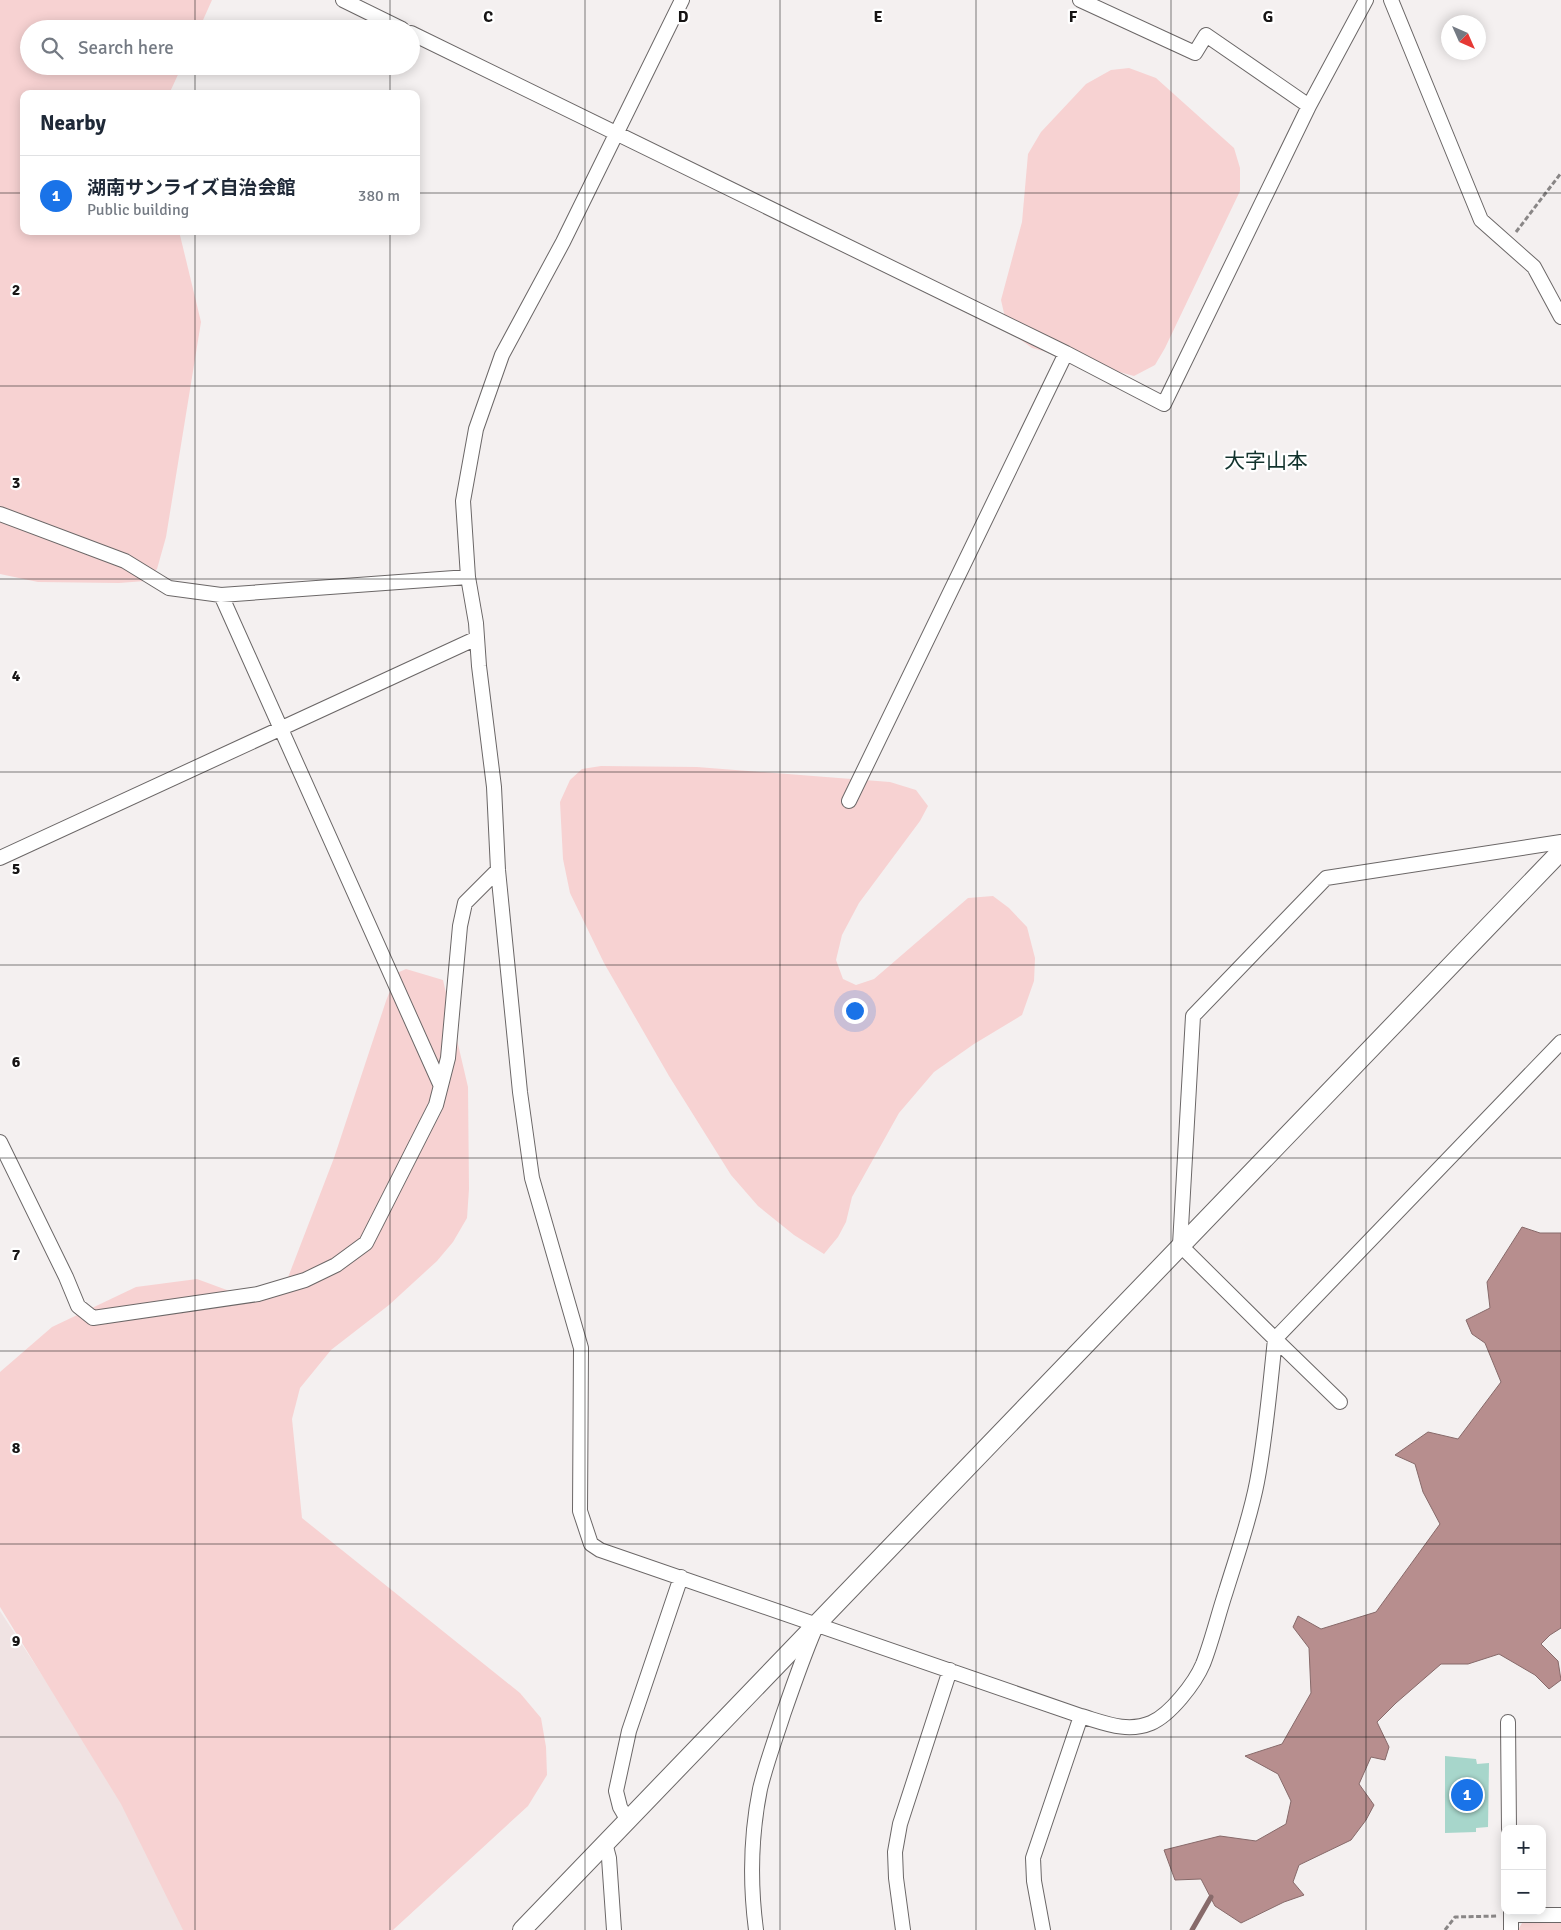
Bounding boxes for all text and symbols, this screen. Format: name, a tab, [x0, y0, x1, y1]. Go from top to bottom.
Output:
text: C	[483, 7, 493, 27]
text: D	[678, 7, 689, 27]
text: E	[873, 7, 883, 27]
text: F	[1069, 7, 1078, 27]
text: G	[1263, 7, 1273, 27]
north arrow	[1441, 15, 1486, 60]
search box	[20, 20, 420, 75]
icon: search	[38, 34, 66, 62]
text: Search here	[78, 36, 174, 60]
text: Nearby	[40, 110, 106, 136]
text: 湖南サンライズ自治会館	[87, 176, 295, 200]
text: 1	[52, 186, 60, 206]
text: 380 m	[358, 186, 400, 206]
text: Public building	[87, 200, 189, 220]
text: 2	[12, 280, 20, 300]
district label: 大字山本	[1224, 448, 1308, 474]
text: 3	[12, 473, 20, 493]
text: 4	[12, 666, 21, 686]
text: 5	[12, 859, 20, 879]
your location	[842, 998, 868, 1024]
text: 6	[12, 1052, 21, 1072]
text: 7	[12, 1245, 21, 1265]
text: 8	[12, 1438, 21, 1458]
text: 9	[12, 1631, 21, 1651]
pin: 1	[1451, 1776, 1483, 1814]
map controls	[1501, 1825, 1546, 1915]
button: +	[1501, 1825, 1546, 1870]
button: −	[1501, 1870, 1546, 1915]

